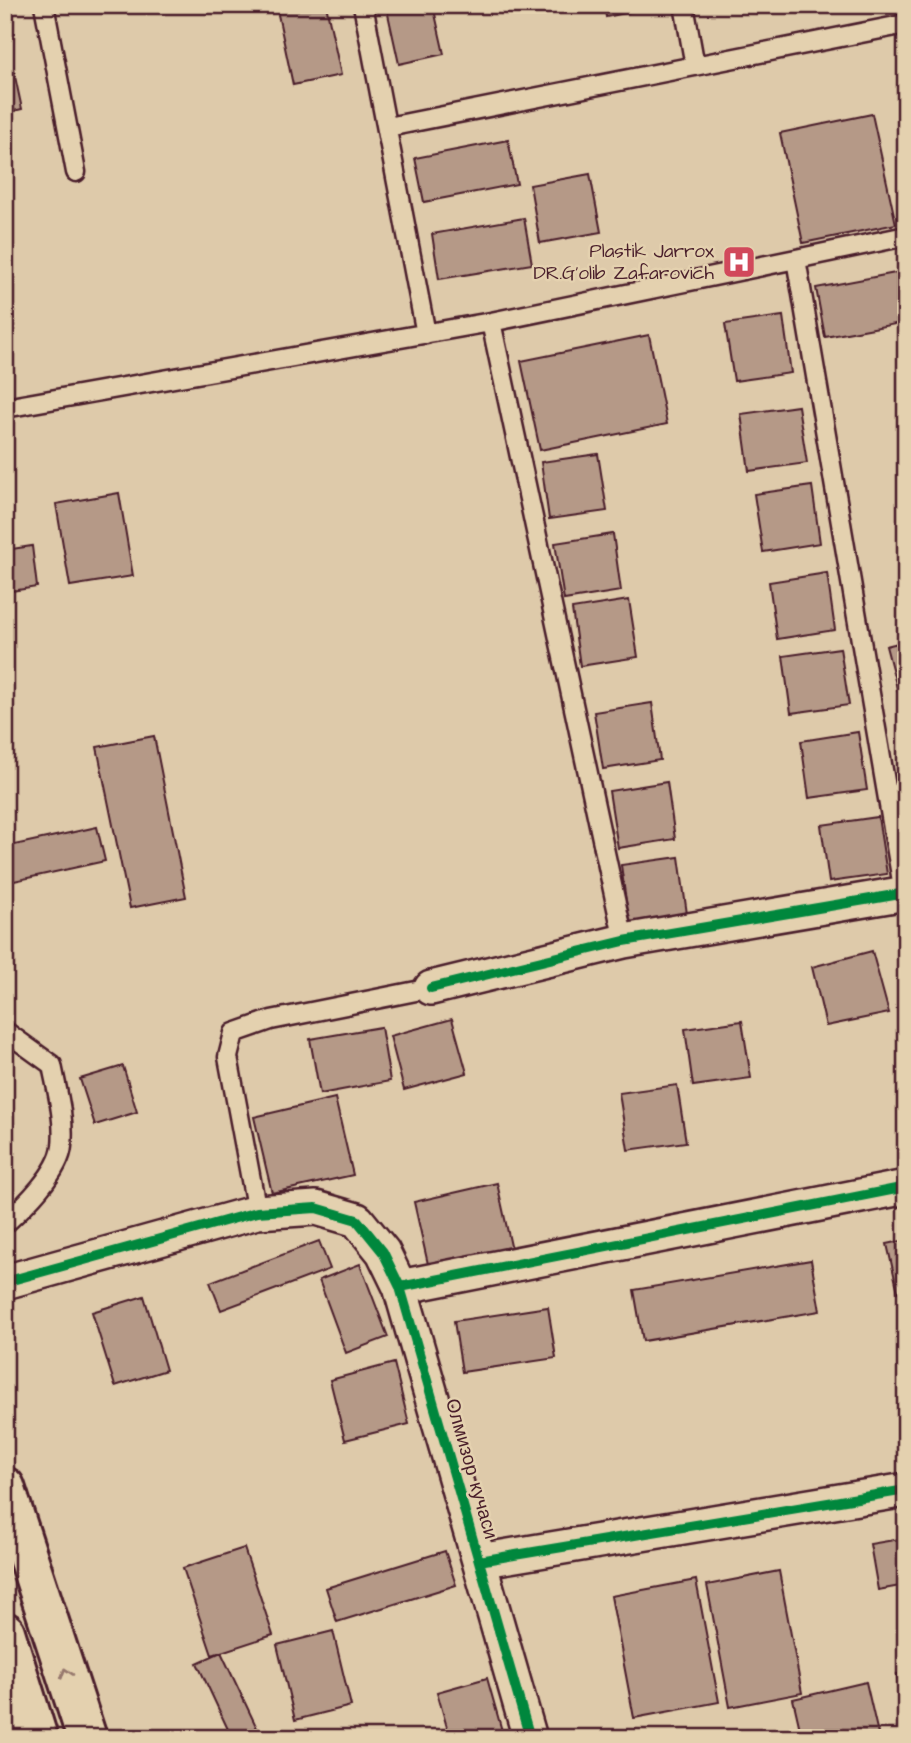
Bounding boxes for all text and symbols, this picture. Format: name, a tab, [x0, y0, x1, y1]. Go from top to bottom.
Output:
place label: Plastik Jarrox DR.G’olib Zafarovich	[534, 238, 715, 287]
hospital icon: Plastik Jarrox DR.G’olib Zafarovich	[720, 243, 758, 281]
street label: Олмизор кучаси	[438, 1396, 504, 1542]
one-way arrow	[60, 1667, 74, 1680]

